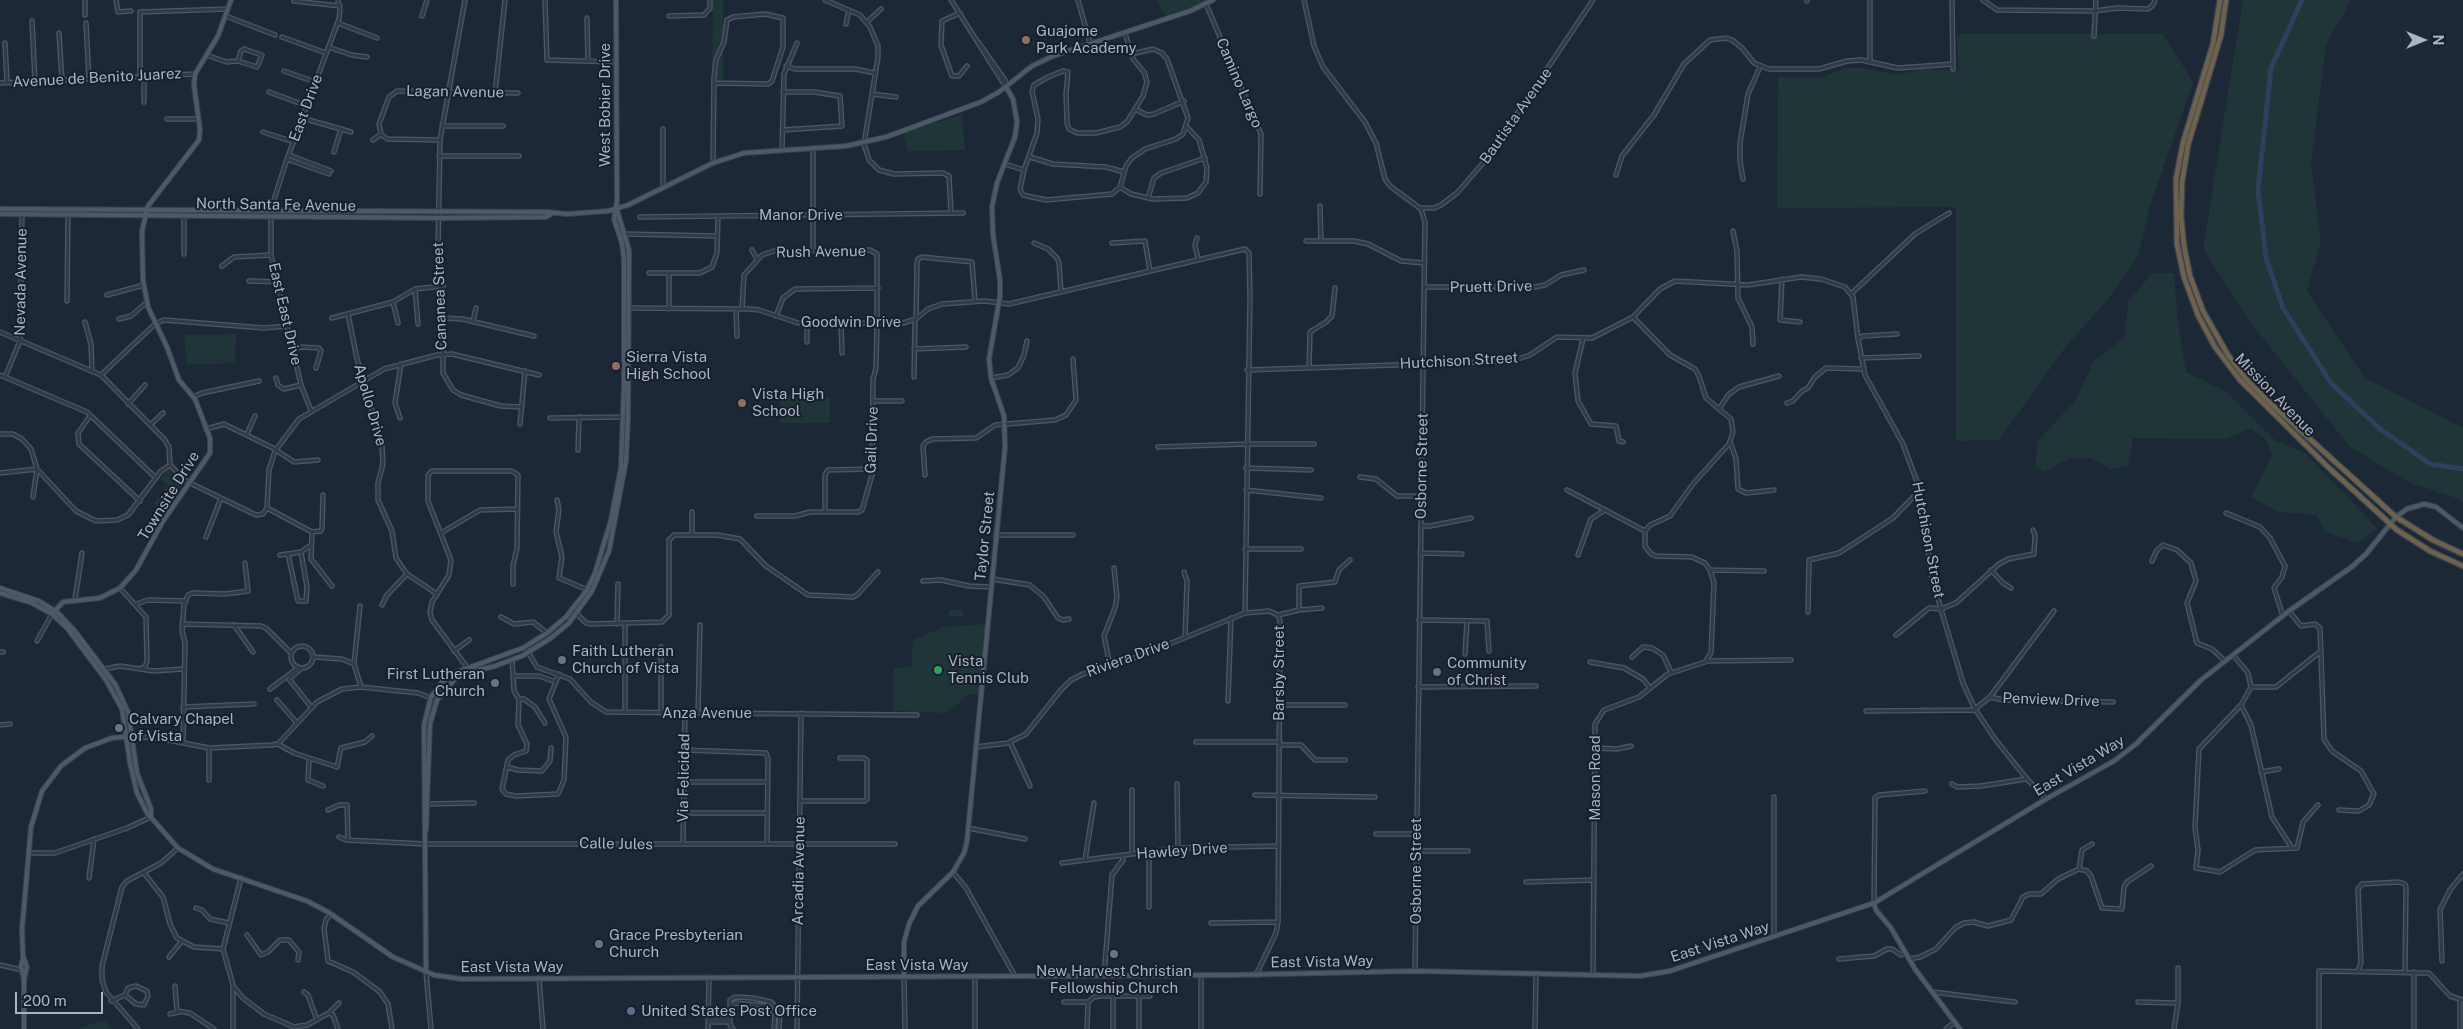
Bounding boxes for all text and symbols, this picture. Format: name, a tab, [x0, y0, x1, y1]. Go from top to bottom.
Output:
north arrow	[2398, 15, 2448, 65]
place label: Guajome Park Academy	[1036, 22, 1137, 57]
marker: Guajome Park Academy	[1020, 34, 1032, 46]
street label: Camino Largo	[1212, 35, 1266, 131]
text: N	[2430, 35, 2446, 45]
street label: West Bobier Drive	[596, 43, 614, 167]
street label: Bautista Avenue	[1476, 64, 1556, 168]
street label: Avenue de Benito Juarez	[12, 65, 182, 91]
street label: East Drive	[286, 72, 326, 144]
street label: Lagan Avenue	[406, 82, 504, 102]
street label: North Santa Fe Avenue	[196, 195, 356, 215]
street label: Manor Drive	[759, 206, 843, 224]
street label: Nevada Avenue	[11, 228, 31, 336]
street label: Cananea Street	[429, 242, 451, 350]
street label: Rush Avenue	[776, 242, 866, 262]
street label: East East Drive	[264, 261, 306, 367]
street label: Pruett Drive	[1449, 277, 1533, 297]
street label: Goodwin Drive	[801, 313, 901, 331]
place label: Sierra Vista High School	[626, 348, 711, 383]
street label: Hutchison Street	[1399, 349, 1519, 373]
street label: Mission Avenue	[2231, 350, 2319, 440]
marker: Sierra Vista High School	[610, 360, 622, 372]
street label: Apollo Drive	[350, 362, 390, 448]
place label: Vista High School	[752, 385, 824, 420]
marker: Vista High School	[736, 397, 748, 409]
street label: Gail Drive	[862, 406, 882, 474]
street label: Osborne Street	[1412, 413, 1432, 519]
street label: Townsite Drive	[134, 448, 204, 544]
street label: Hutchison Street	[1908, 480, 1948, 600]
street label: Taylor Street	[971, 490, 999, 582]
street label: Barsby Street	[1270, 625, 1288, 721]
street label: Riviera Drive	[1084, 635, 1172, 681]
place label: Faith Lutheran Church of Vista	[572, 642, 679, 677]
place label: Vista Tennis Club	[948, 652, 1029, 687]
marker: Faith Lutheran Church of Vista	[556, 654, 568, 666]
place label: Community of Christ	[1447, 654, 1527, 689]
marker: Vista Tennis Club	[932, 664, 944, 676]
place label: First Lutheran Church	[387, 665, 485, 700]
marker: Community of Christ	[1431, 666, 1443, 678]
marker: First Lutheran Church	[489, 677, 501, 689]
street label: Penview Drive	[2002, 689, 2100, 711]
street label: Anza Avenue	[662, 704, 752, 722]
place label: Calvary Chapel of Vista	[129, 710, 234, 745]
marker: Calvary Chapel of Vista	[113, 722, 125, 734]
street label: East Vista Way	[2030, 732, 2128, 800]
street label: Via Felicidad	[674, 733, 694, 823]
street label: Mason Road	[1586, 735, 1604, 821]
street label: Arcadia Avenue	[789, 816, 809, 926]
street label: Osborne Street	[1407, 818, 1425, 924]
street label: Calle Jules	[579, 834, 653, 854]
street label: Hawley Drive	[1136, 839, 1228, 863]
street label: East Vista Way	[1668, 918, 1772, 966]
place label: Grace Presbyterian Church	[609, 926, 743, 961]
marker: Grace Presbyterian Church	[593, 938, 605, 950]
marker: New Harvest Christian Fellowship Church	[1108, 948, 1120, 960]
street label: East Vista Way	[1270, 952, 1374, 972]
street label: East Vista Way	[866, 956, 968, 974]
street label: East Vista Way	[461, 958, 563, 976]
place label: New Harvest Christian Fellowship Church	[1036, 962, 1192, 997]
scale bar	[18, 982, 105, 1014]
text: 200 m	[23, 992, 67, 1009]
place label: United States Post Office	[641, 1002, 817, 1020]
marker: United States Post Office	[625, 1005, 637, 1017]

